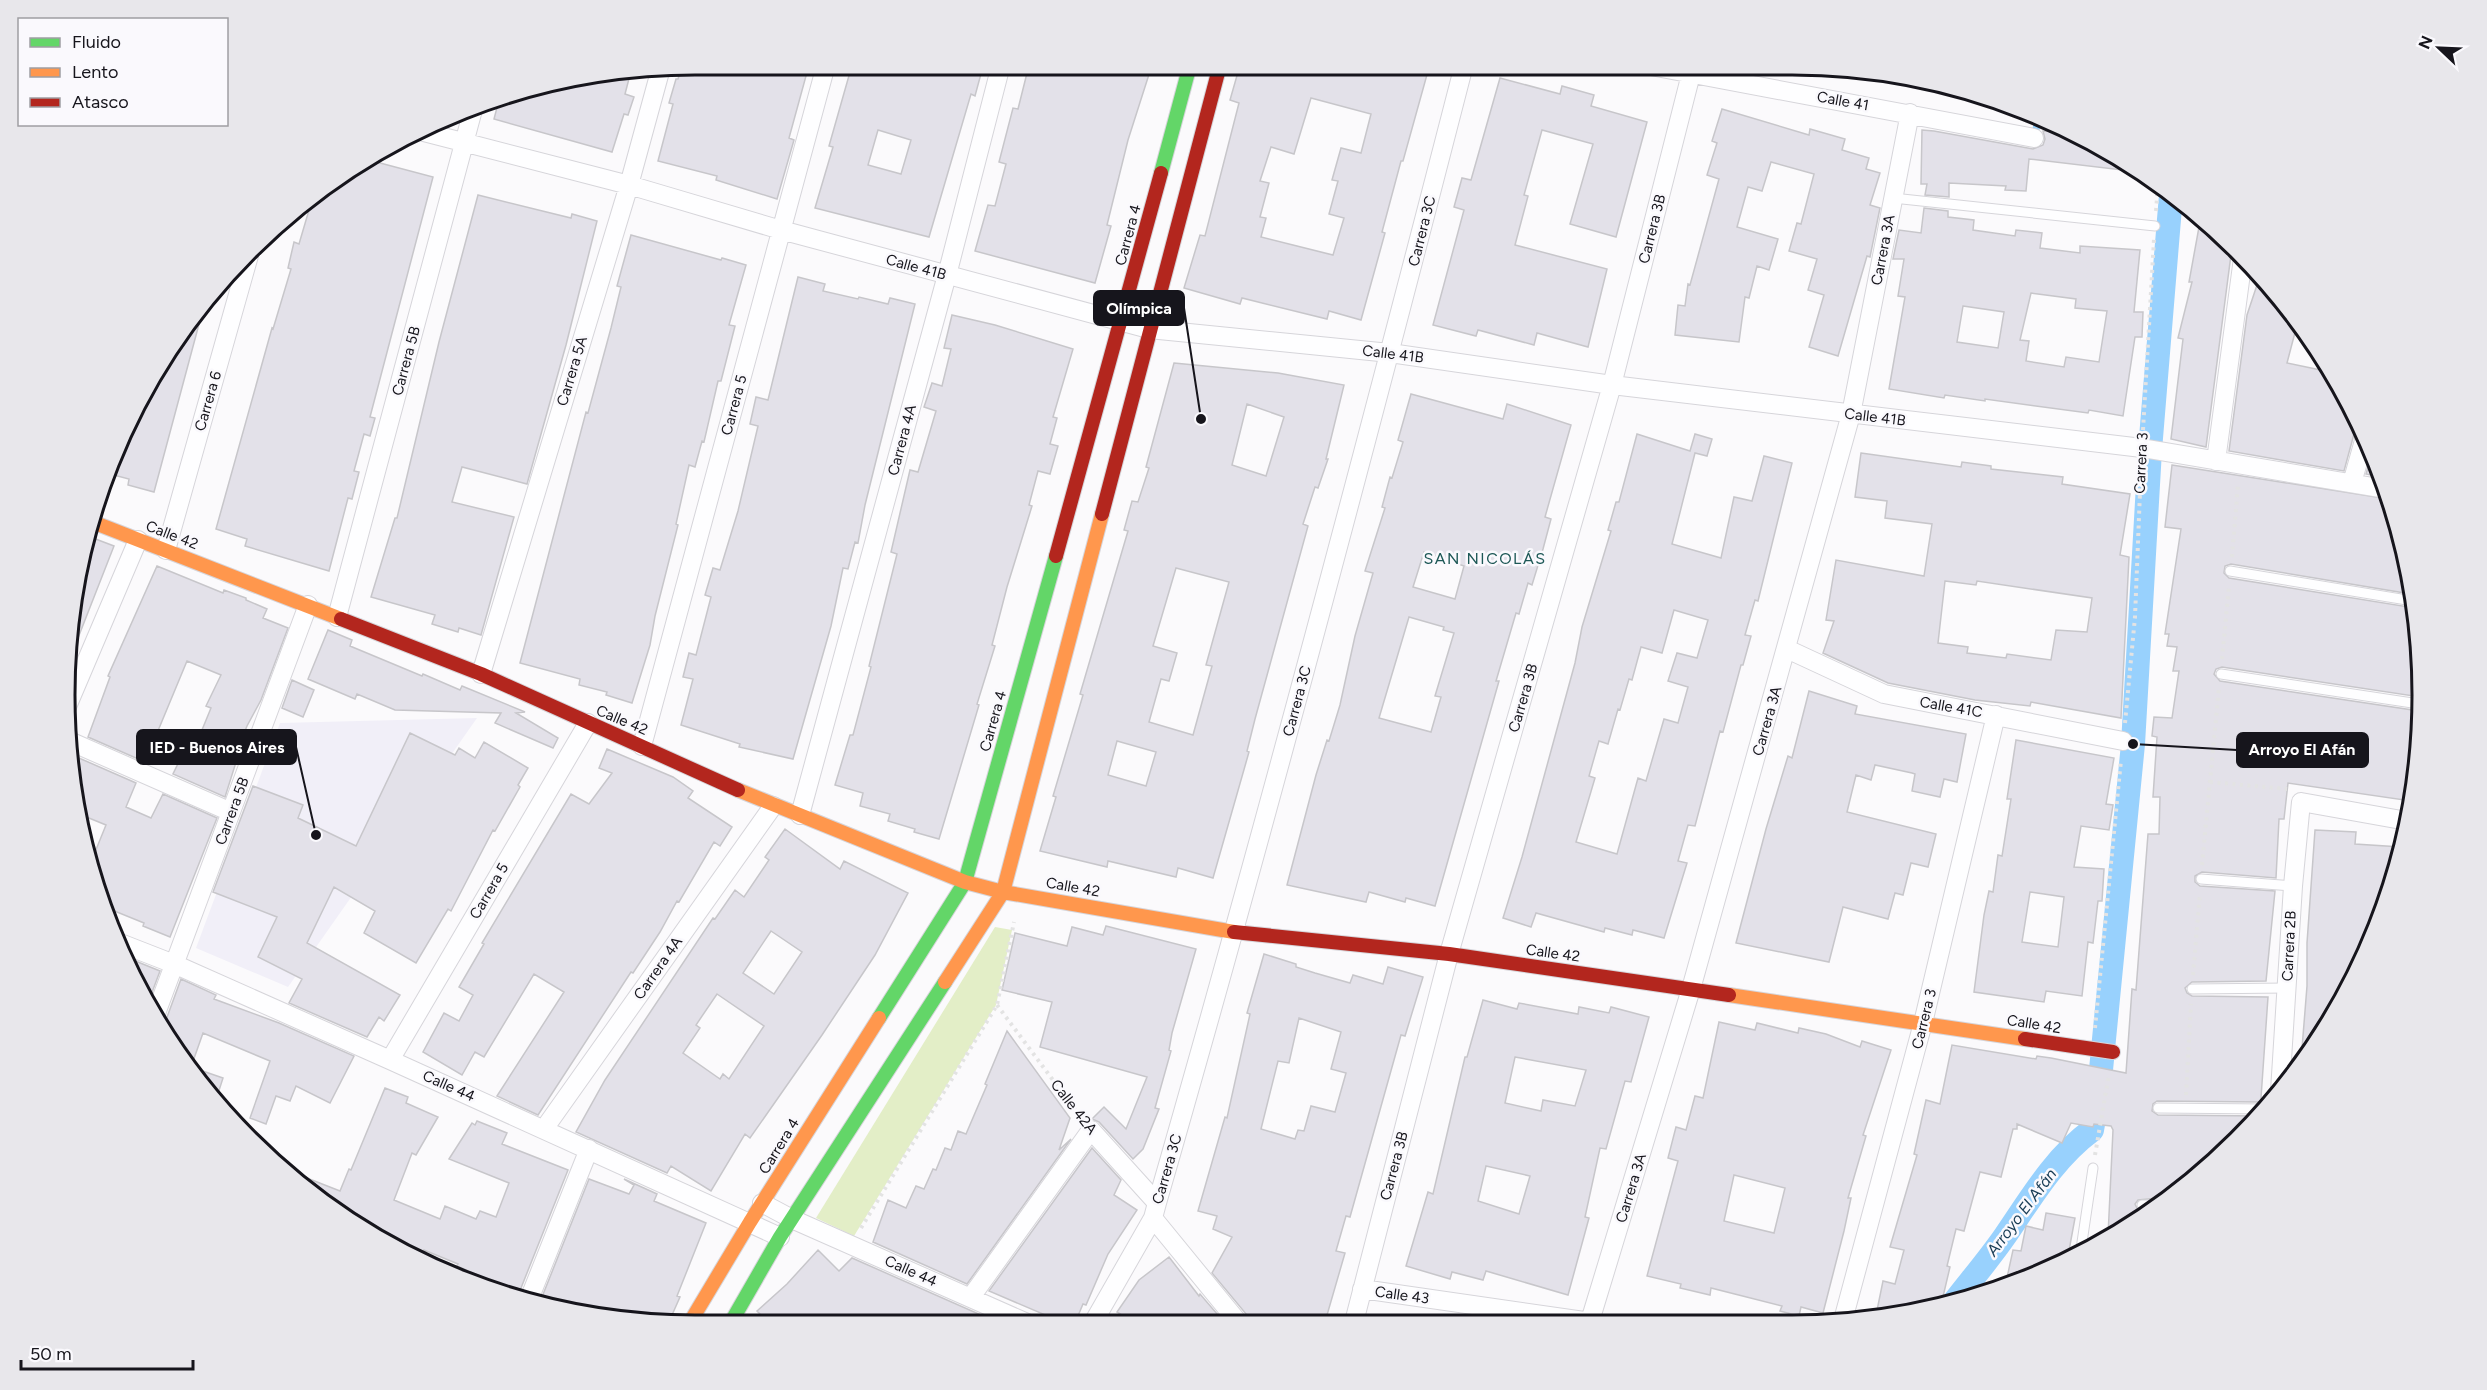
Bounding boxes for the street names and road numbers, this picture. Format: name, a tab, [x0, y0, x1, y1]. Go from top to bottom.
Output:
street label: Calle 41	[1816, 88, 1870, 114]
street label: Carrera 3B	[1635, 193, 1669, 265]
street label: Carrera 3C	[1405, 194, 1440, 268]
street label: Carrera 4	[1111, 202, 1145, 268]
street label: Carrera 3A	[1867, 213, 1899, 287]
street label: Calle 41B	[884, 250, 948, 284]
street label: Carrera 5B	[388, 324, 424, 398]
street label: Carrera 5A	[553, 334, 591, 408]
street label: Calle 41B	[1361, 341, 1425, 367]
street label: Carrera 6	[191, 368, 225, 433]
street label: Carrera 5	[717, 373, 751, 437]
street label: Carrera 4A	[884, 403, 920, 477]
street label: Calle 41B	[1843, 404, 1907, 430]
street label: Carrera 3	[2130, 432, 2152, 494]
street label: Calle 42	[143, 517, 201, 553]
street label: Carrera 3B	[1505, 662, 1541, 734]
street label: Carrera 3C	[1279, 664, 1315, 738]
street label: Carrera 3A	[1748, 684, 1786, 758]
street label: Carrera 4	[976, 688, 1010, 754]
street label: Calle 41C	[1918, 693, 1984, 721]
street label: Calle 42	[593, 701, 651, 739]
street label: Carrera 5B	[211, 775, 253, 847]
street label: Carrera 5	[466, 860, 512, 922]
street label: Calle 42	[1045, 873, 1101, 901]
street label: Carrera 2B	[2278, 910, 2300, 982]
street label: Carrera 4A	[630, 933, 686, 1003]
street label: Calle 42	[1525, 940, 1581, 966]
street label: Carrera 3	[1908, 987, 1940, 1051]
street label: Calle 42	[2006, 1011, 2062, 1037]
street label: Calle 44	[420, 1066, 478, 1106]
street label: Calle 42A	[1047, 1076, 1101, 1138]
street label: Carrera 4	[755, 1115, 803, 1177]
street label: Carrera 3B	[1376, 1130, 1412, 1202]
street label: Carrera 3C	[1148, 1132, 1186, 1206]
street label: Carrera 3A	[1612, 1151, 1650, 1225]
street label: Calle 44	[882, 1251, 940, 1291]
street label: Calle 43	[1374, 1282, 1430, 1308]

